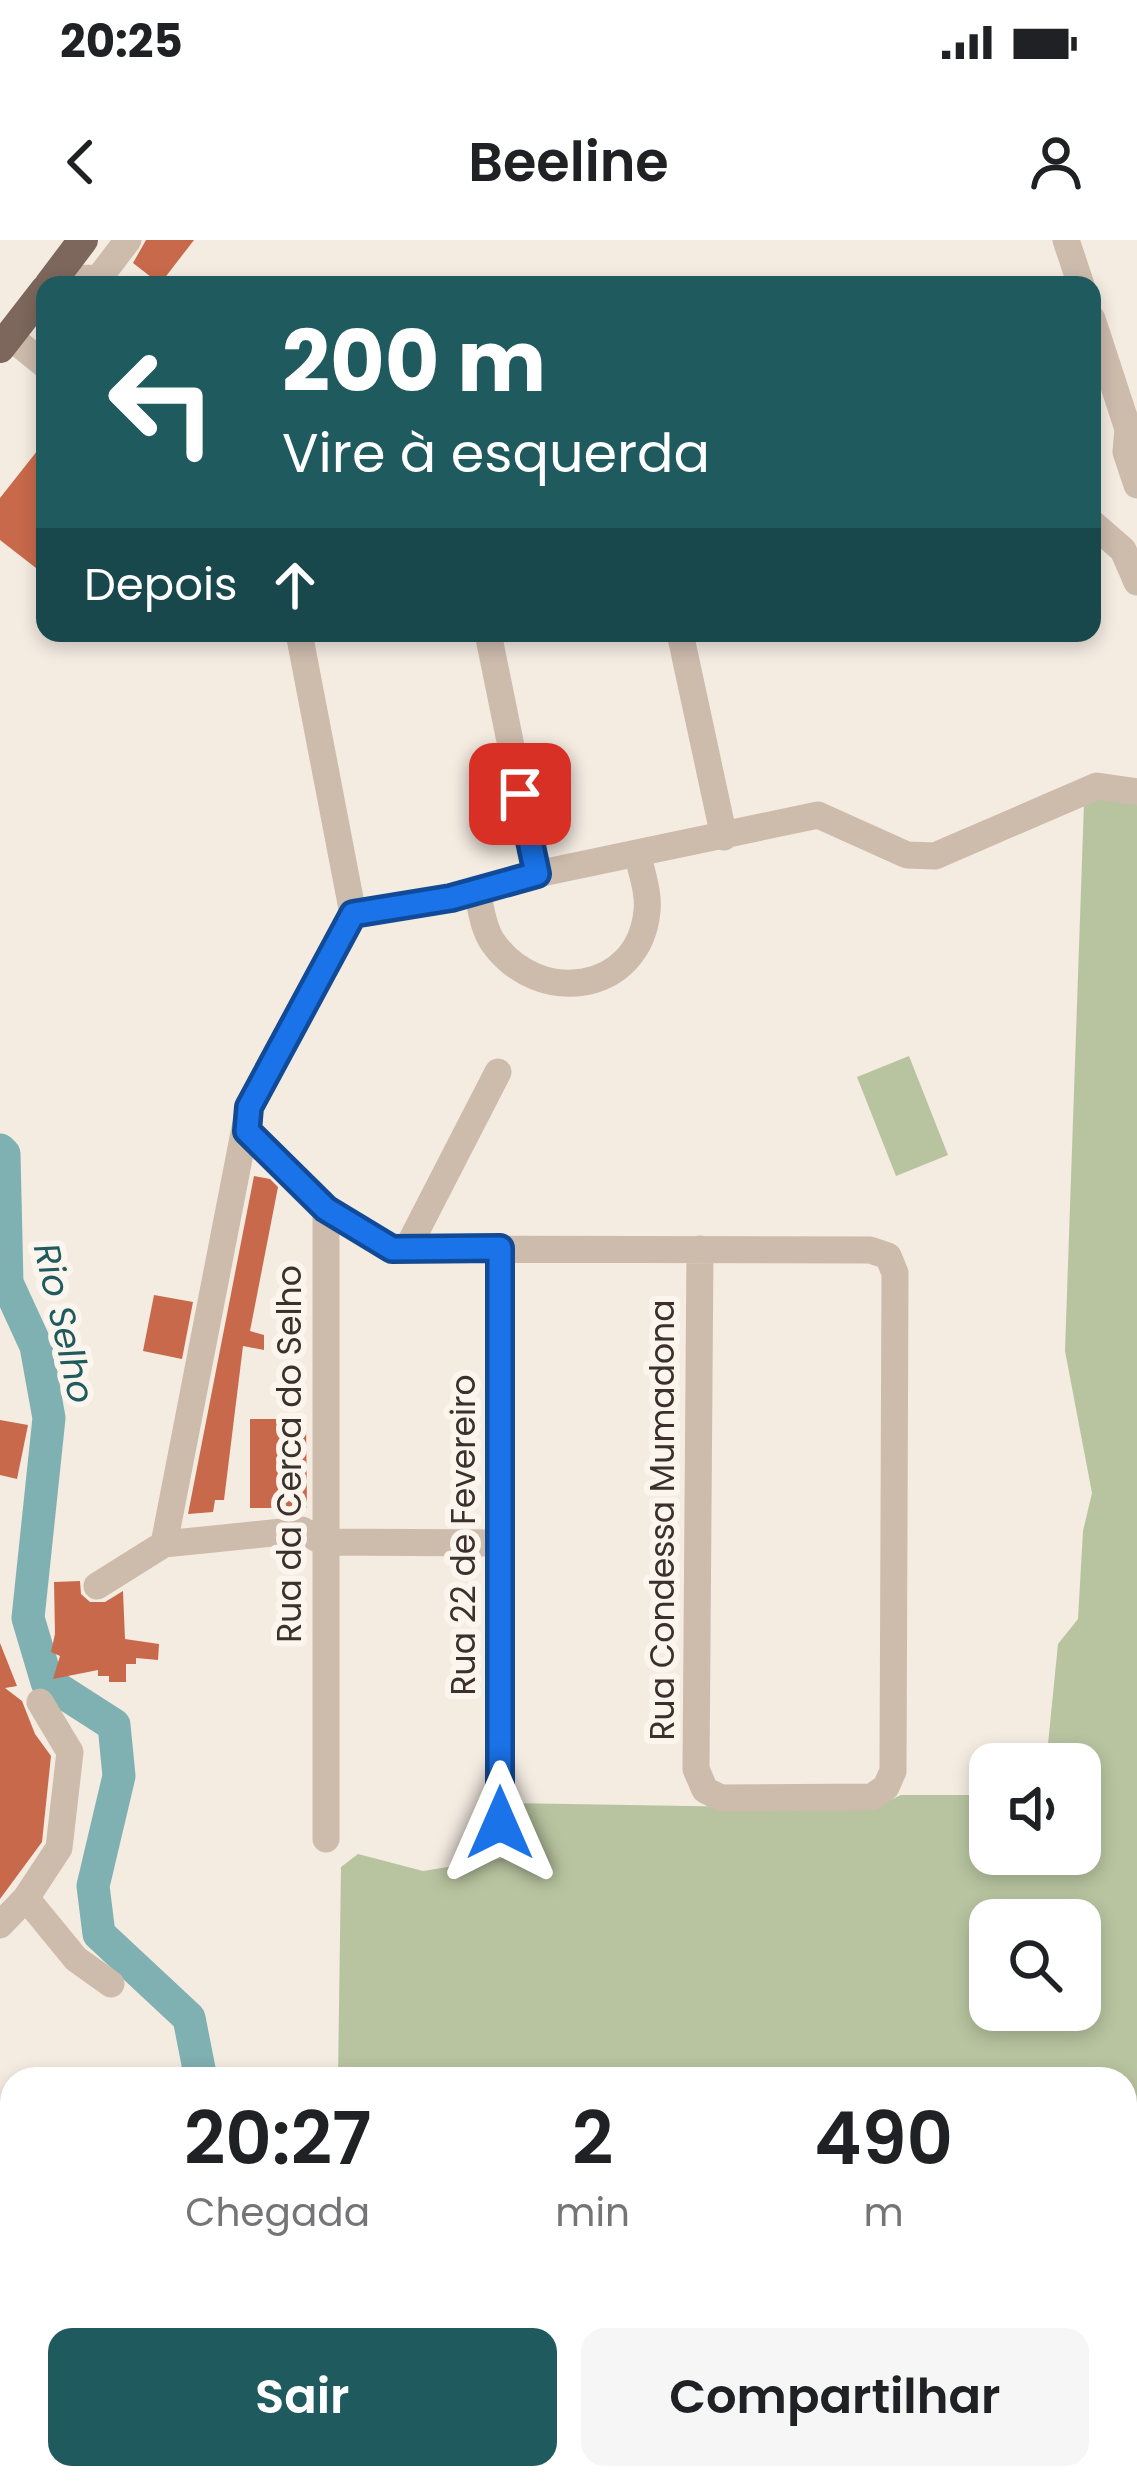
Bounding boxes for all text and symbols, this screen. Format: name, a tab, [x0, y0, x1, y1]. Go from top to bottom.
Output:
text: 20:25	[60, 10, 183, 73]
text: Beeline	[468, 124, 669, 200]
icon: back	[48, 129, 114, 195]
icon: person	[1023, 129, 1089, 195]
text: 200 m	[282, 303, 546, 420]
icon: left	[84, 324, 240, 480]
text: Vire à esquerda	[282, 415, 710, 491]
icon: ahead	[262, 552, 328, 618]
text: Depois	[84, 553, 238, 616]
pin	[469, 743, 571, 845]
icon: arrive	[487, 761, 553, 827]
water label: Rio Selho	[21, 1238, 107, 1408]
street label: Rua da Cerca do Selho	[266, 1265, 313, 1643]
street label: Rua Condessa Mumadona	[639, 1299, 686, 1741]
street label: Rua 22 de Fevereiro	[440, 1374, 487, 1696]
map controls	[969, 1743, 1101, 2031]
button: sound	[969, 1743, 1101, 1875]
position arrow	[437, 1760, 563, 1886]
button: search	[969, 1899, 1101, 2031]
text: 20:27	[184, 2088, 371, 2189]
text: 2	[572, 2088, 613, 2189]
text: 490	[814, 2088, 953, 2189]
text: Chegada	[185, 2185, 370, 2240]
text: min	[555, 2185, 630, 2240]
text: m	[863, 2185, 904, 2240]
button: Sair	[48, 2328, 557, 2466]
button: Compartilhar	[581, 2328, 1089, 2466]

